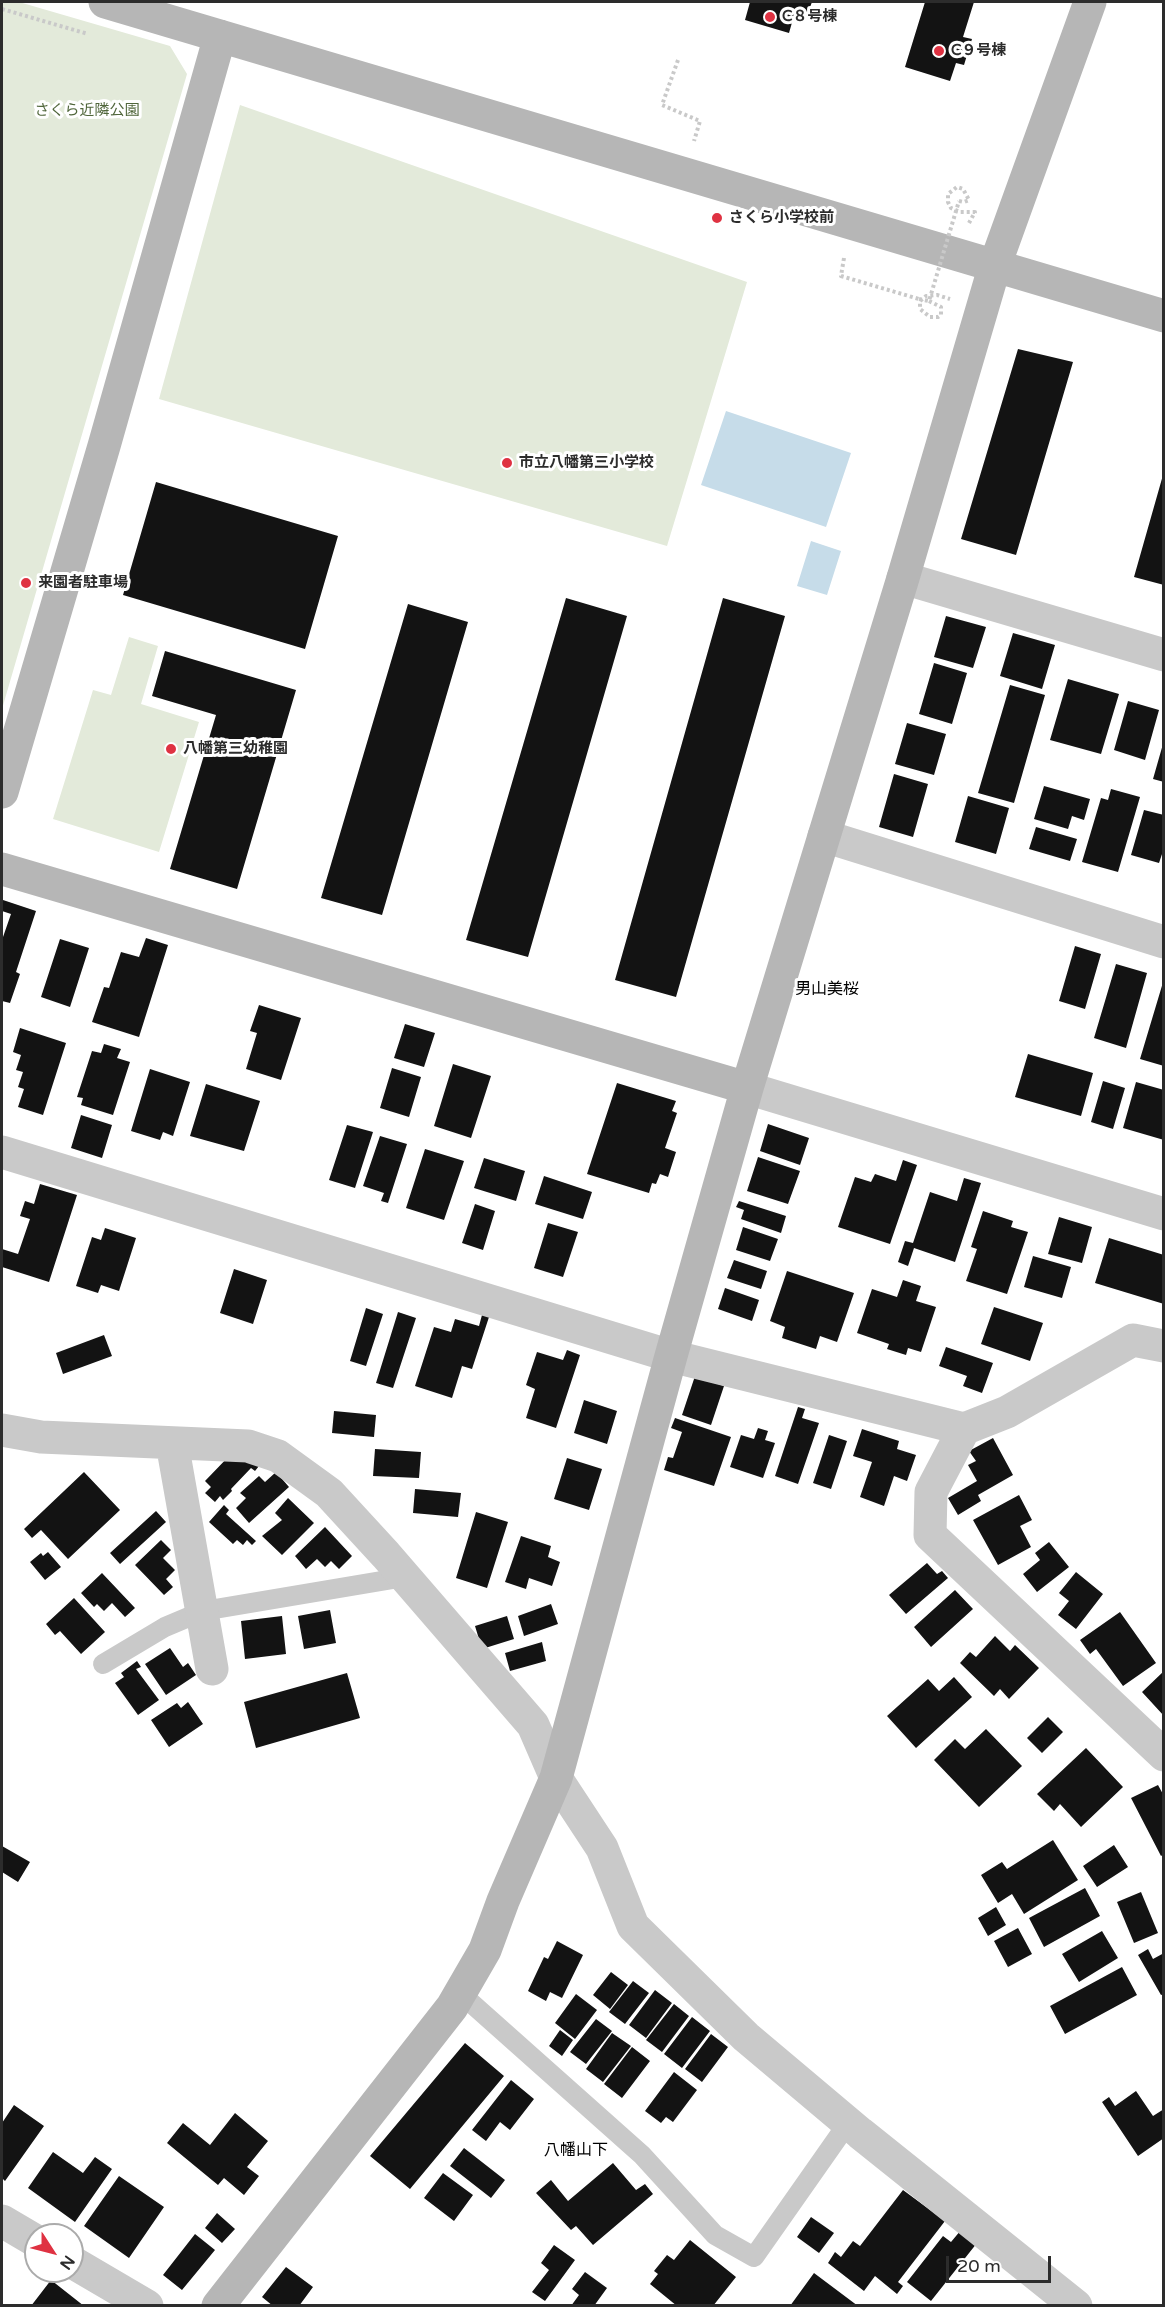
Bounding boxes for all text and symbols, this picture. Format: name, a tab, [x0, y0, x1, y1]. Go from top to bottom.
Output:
place label: C８号棟	[782, 8, 837, 26]
marker: C８号棟	[763, 10, 777, 24]
place label: C９号棟	[951, 42, 1006, 60]
marker: C９号棟	[932, 44, 946, 58]
park label: さくら近隣公園	[35, 102, 139, 120]
place label: さくら小学校前	[729, 209, 834, 227]
marker: さくら小学校前	[710, 211, 724, 225]
place label: 市立八幡第三小学校	[519, 454, 654, 472]
marker: 市立八幡第三小学校	[500, 456, 514, 470]
place label: 来園者駐車場	[38, 574, 128, 592]
marker: 来園者駐車場	[19, 576, 33, 590]
place label: 八幡第三幼稚園	[183, 740, 288, 758]
marker: 八幡第三幼稚園	[164, 742, 178, 756]
district label: 男山美桜	[795, 980, 859, 1000]
district label: 八幡山下	[544, 2141, 608, 2161]
north arrow	[24, 2223, 84, 2283]
scale bar	[949, 2244, 1054, 2282]
text: N	[55, 2251, 79, 2273]
text: 20 m	[957, 2255, 1001, 2277]

